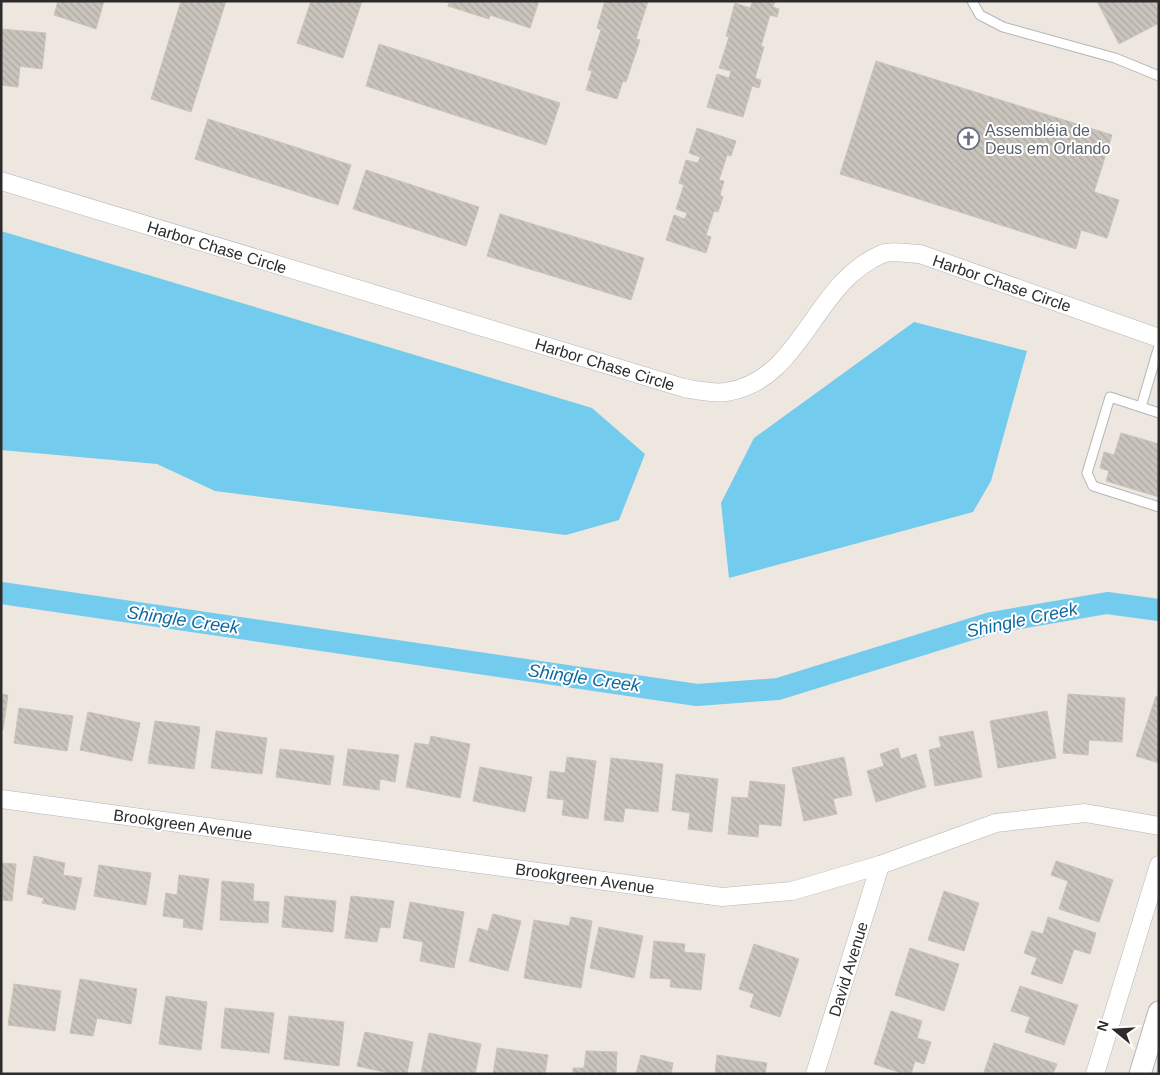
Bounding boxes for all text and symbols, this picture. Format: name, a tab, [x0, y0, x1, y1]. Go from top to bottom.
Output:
place label: Assembléia de Deus em Orlando	[985, 122, 1110, 157]
church icon: Assembléia de Deus em Orlando	[957, 127, 981, 151]
street label: Harbor Chase Circle	[145, 218, 289, 277]
street label: Harbor Chase Circle	[931, 252, 1073, 315]
street label: Harbor Chase Circle	[533, 335, 677, 394]
water label: Shingle Creek	[965, 598, 1080, 642]
water label: Shingle Creek	[126, 602, 241, 638]
water label: Shingle Creek	[527, 660, 642, 696]
street label: Brookgreen Avenue	[112, 806, 254, 843]
street label: Brookgreen Avenue	[514, 860, 656, 897]
street label: David Avenue	[826, 919, 871, 1019]
north arrow	[1090, 1005, 1140, 1055]
text: N	[1093, 1019, 1112, 1033]

